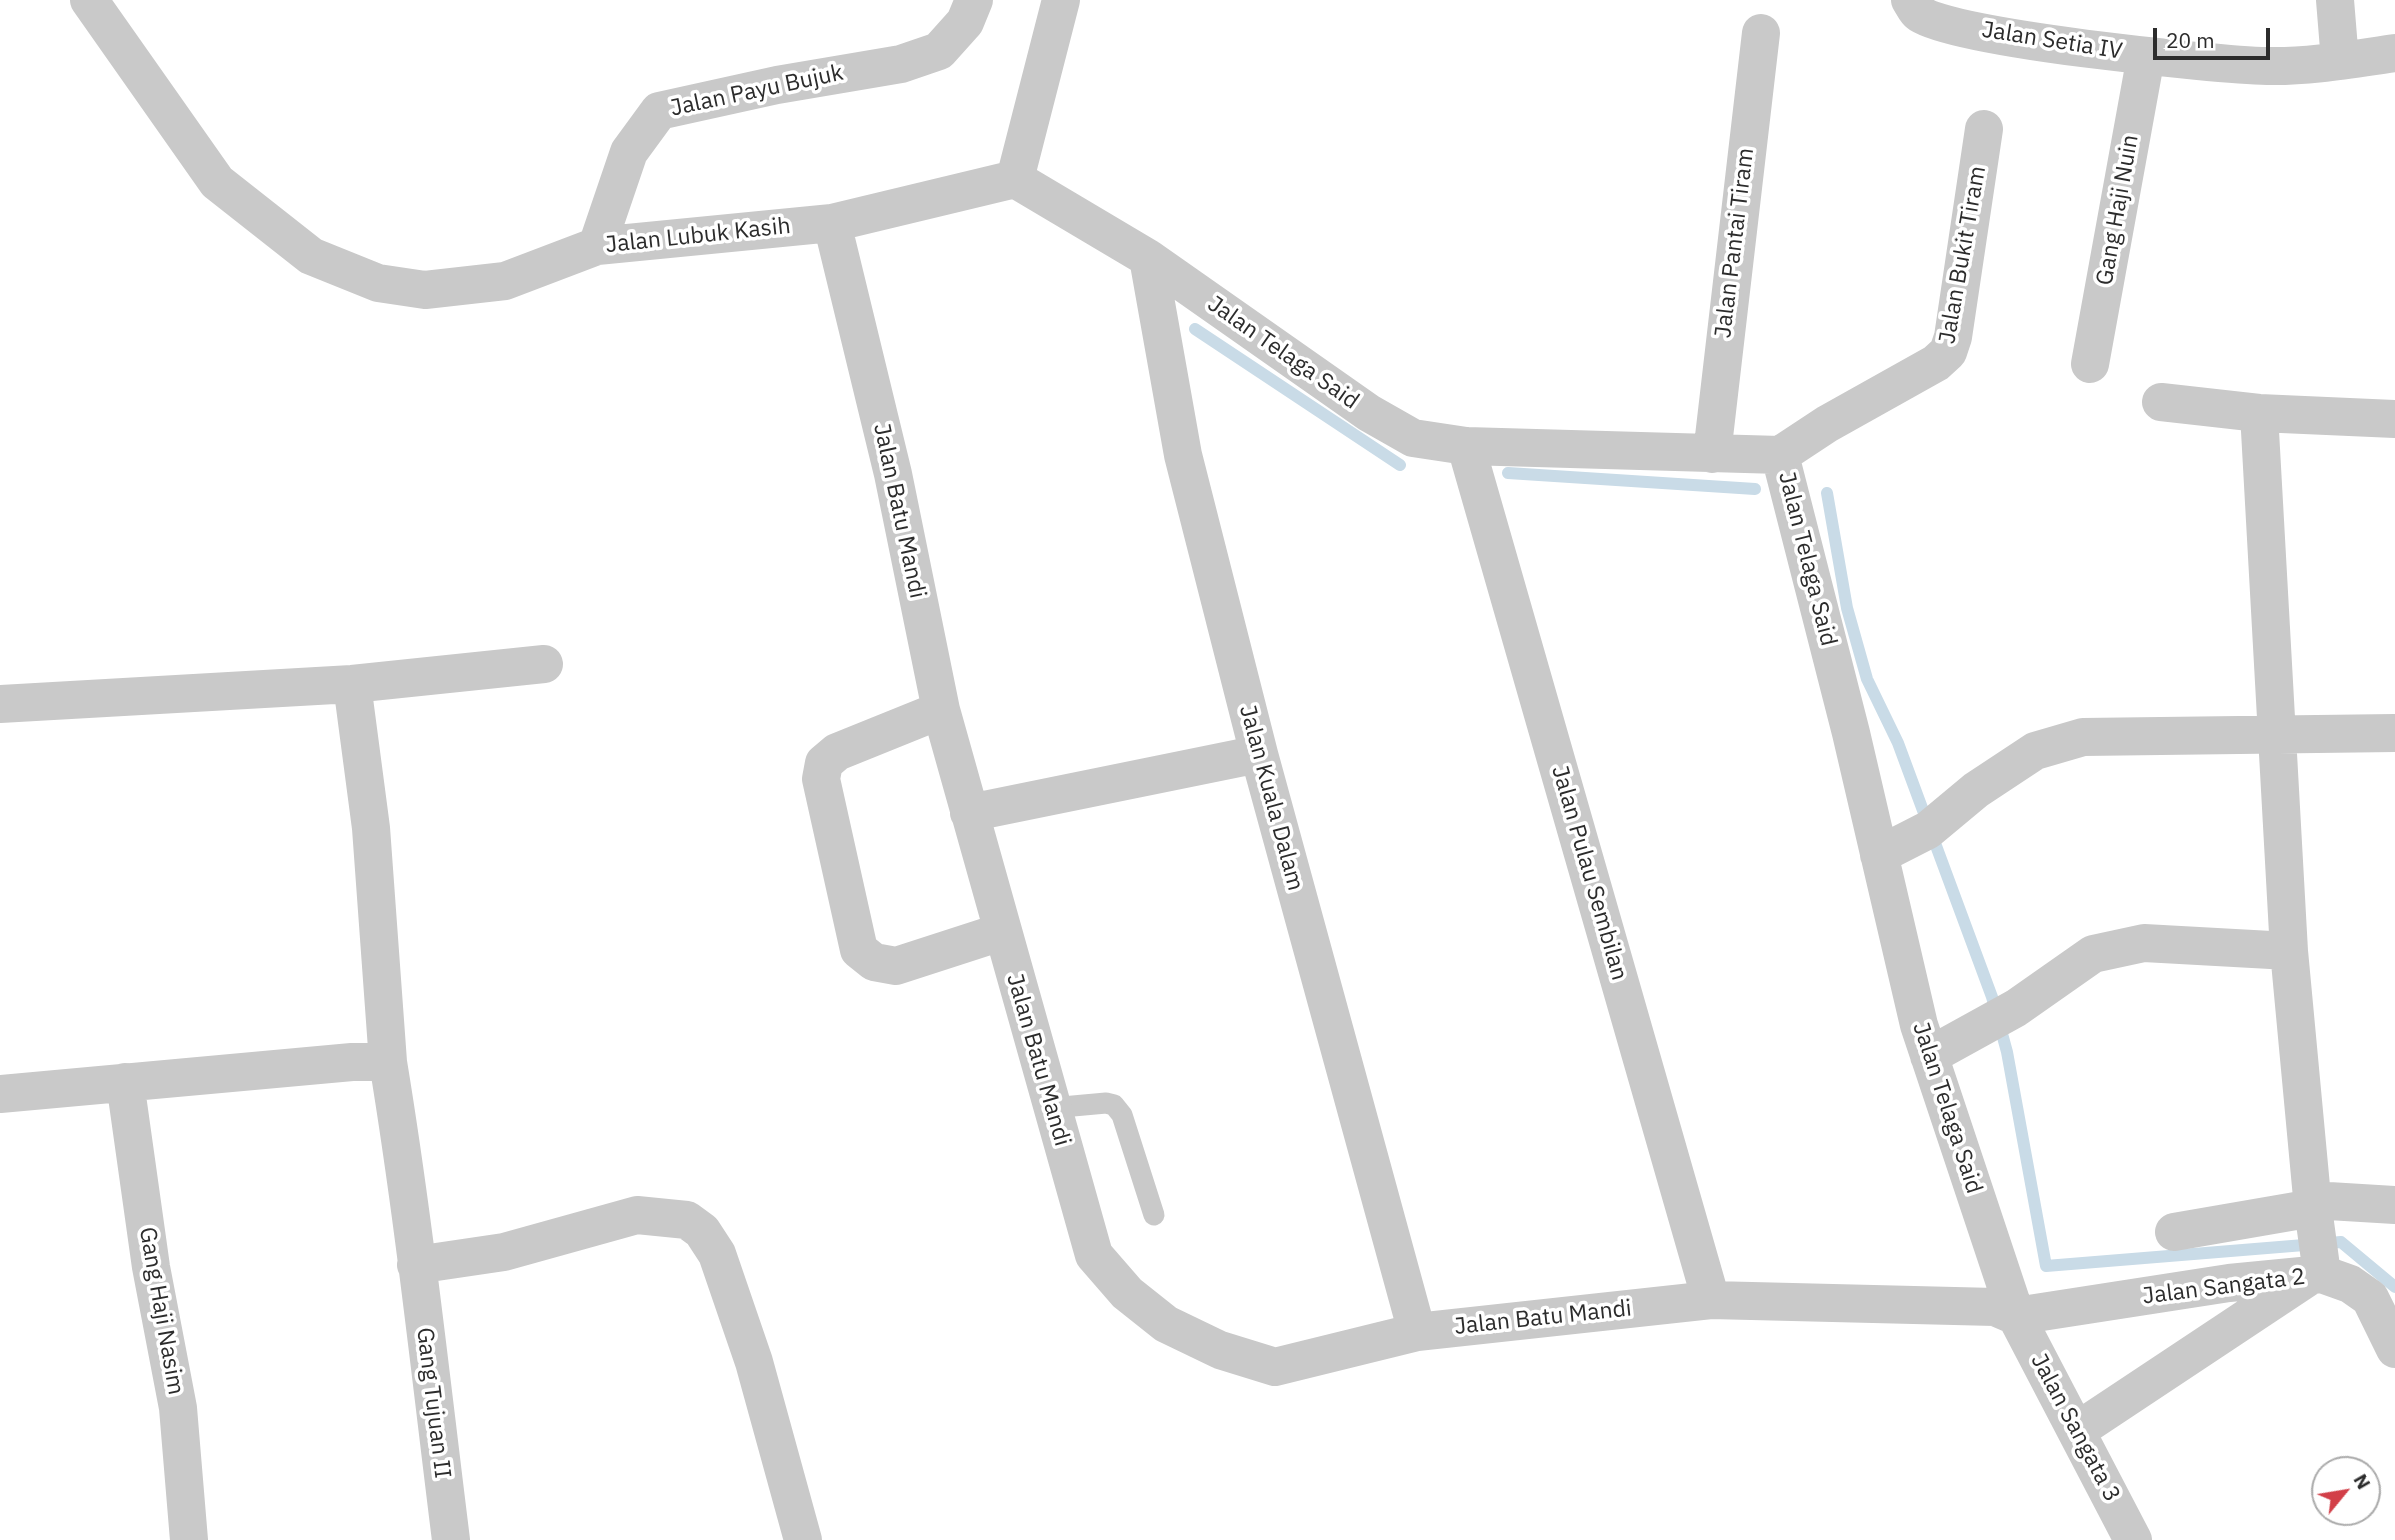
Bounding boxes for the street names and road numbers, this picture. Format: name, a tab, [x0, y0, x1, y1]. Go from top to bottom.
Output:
street label: Jalan Setia IV	[1980, 16, 2124, 66]
street label: Jalan Payu Bujuk	[668, 59, 846, 123]
street label: Gang Haji Nuin	[2091, 133, 2145, 287]
street label: Jalan Pantai Tiram	[1710, 146, 1760, 340]
street label: Jalan Bukit Tiram	[1934, 164, 1992, 346]
street label: Jalan Lubuk Kasih	[604, 213, 792, 259]
street label: Jalan Telaga Said	[1202, 291, 1364, 415]
street label: Jalan Batu Mandi	[867, 421, 931, 601]
street label: Jalan Telaga Said	[1772, 469, 1842, 649]
street label: Jalan Kuala Dalam	[1233, 702, 1309, 894]
street label: Jalan Pulau Sembilan	[1545, 763, 1633, 983]
street label: Jalan Batu Mandi	[1000, 971, 1076, 1149]
street label: Jalan Telaga Said	[1906, 1019, 1988, 1197]
street label: Gang Haji Nasim	[133, 1225, 189, 1397]
street label: Jalan Sangata 2	[2141, 1263, 2307, 1311]
street label: Jalan Batu Mandi	[1453, 1295, 1633, 1341]
street label: Gang Tujuan II	[410, 1326, 456, 1480]
street label: Jalan Sangata 3	[2024, 1349, 2126, 1507]

